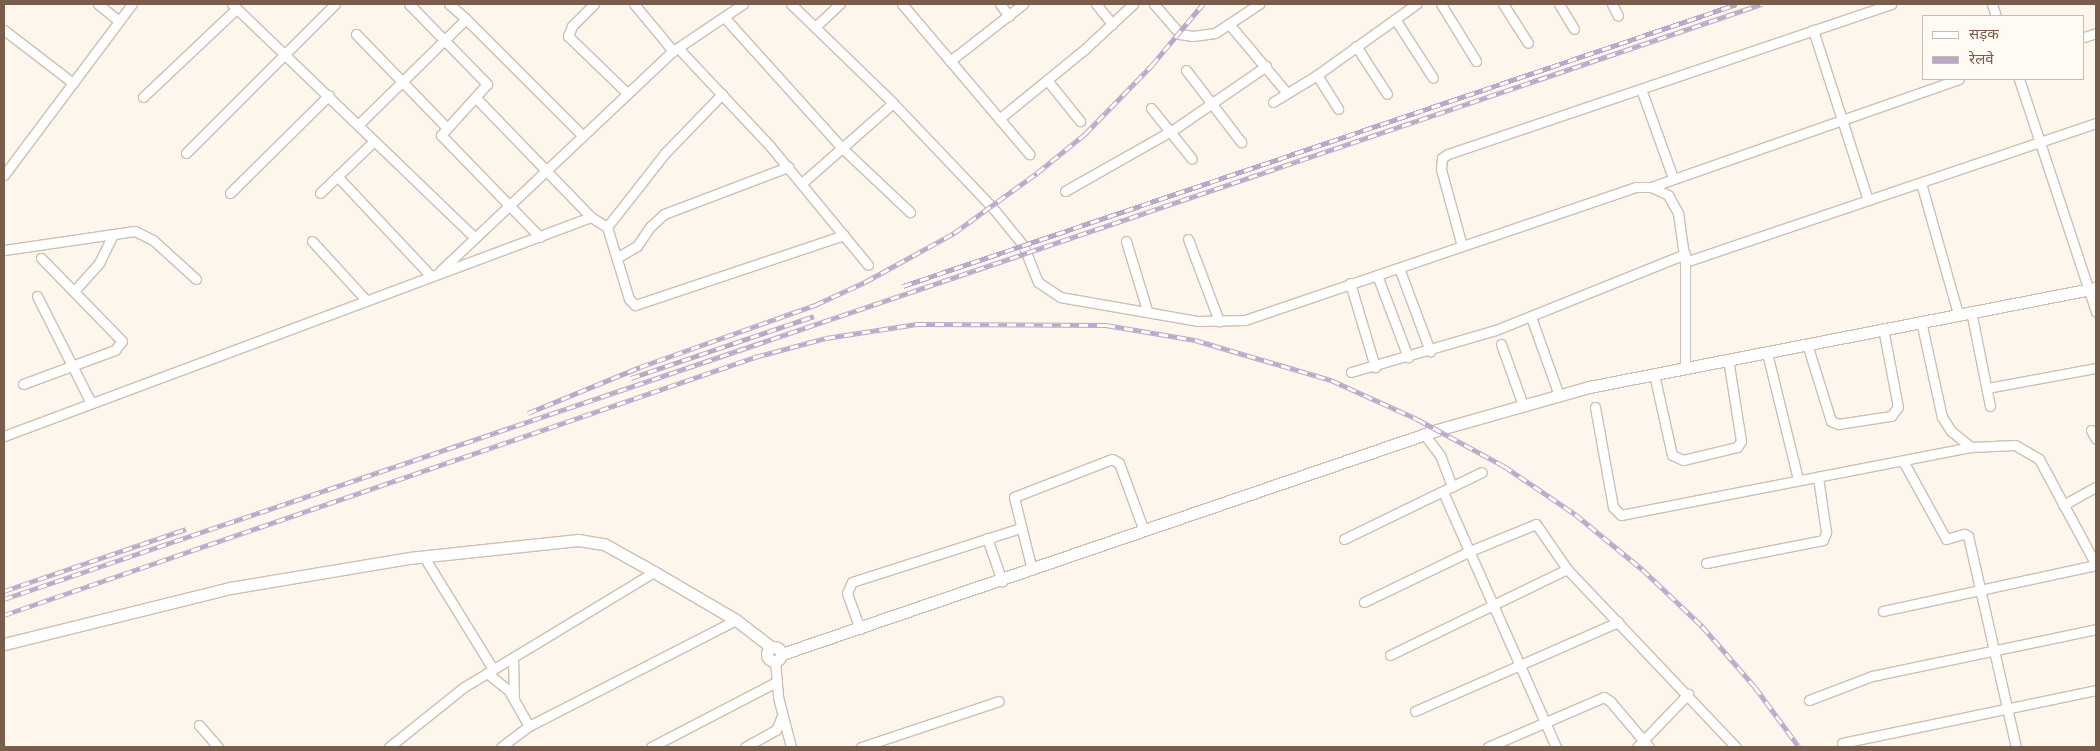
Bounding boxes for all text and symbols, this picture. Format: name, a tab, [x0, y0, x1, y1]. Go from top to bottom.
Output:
legend	[1922, 15, 2085, 80]
text: सड़क	[1969, 24, 1999, 43]
text: रेलवे	[1969, 49, 1994, 68]

